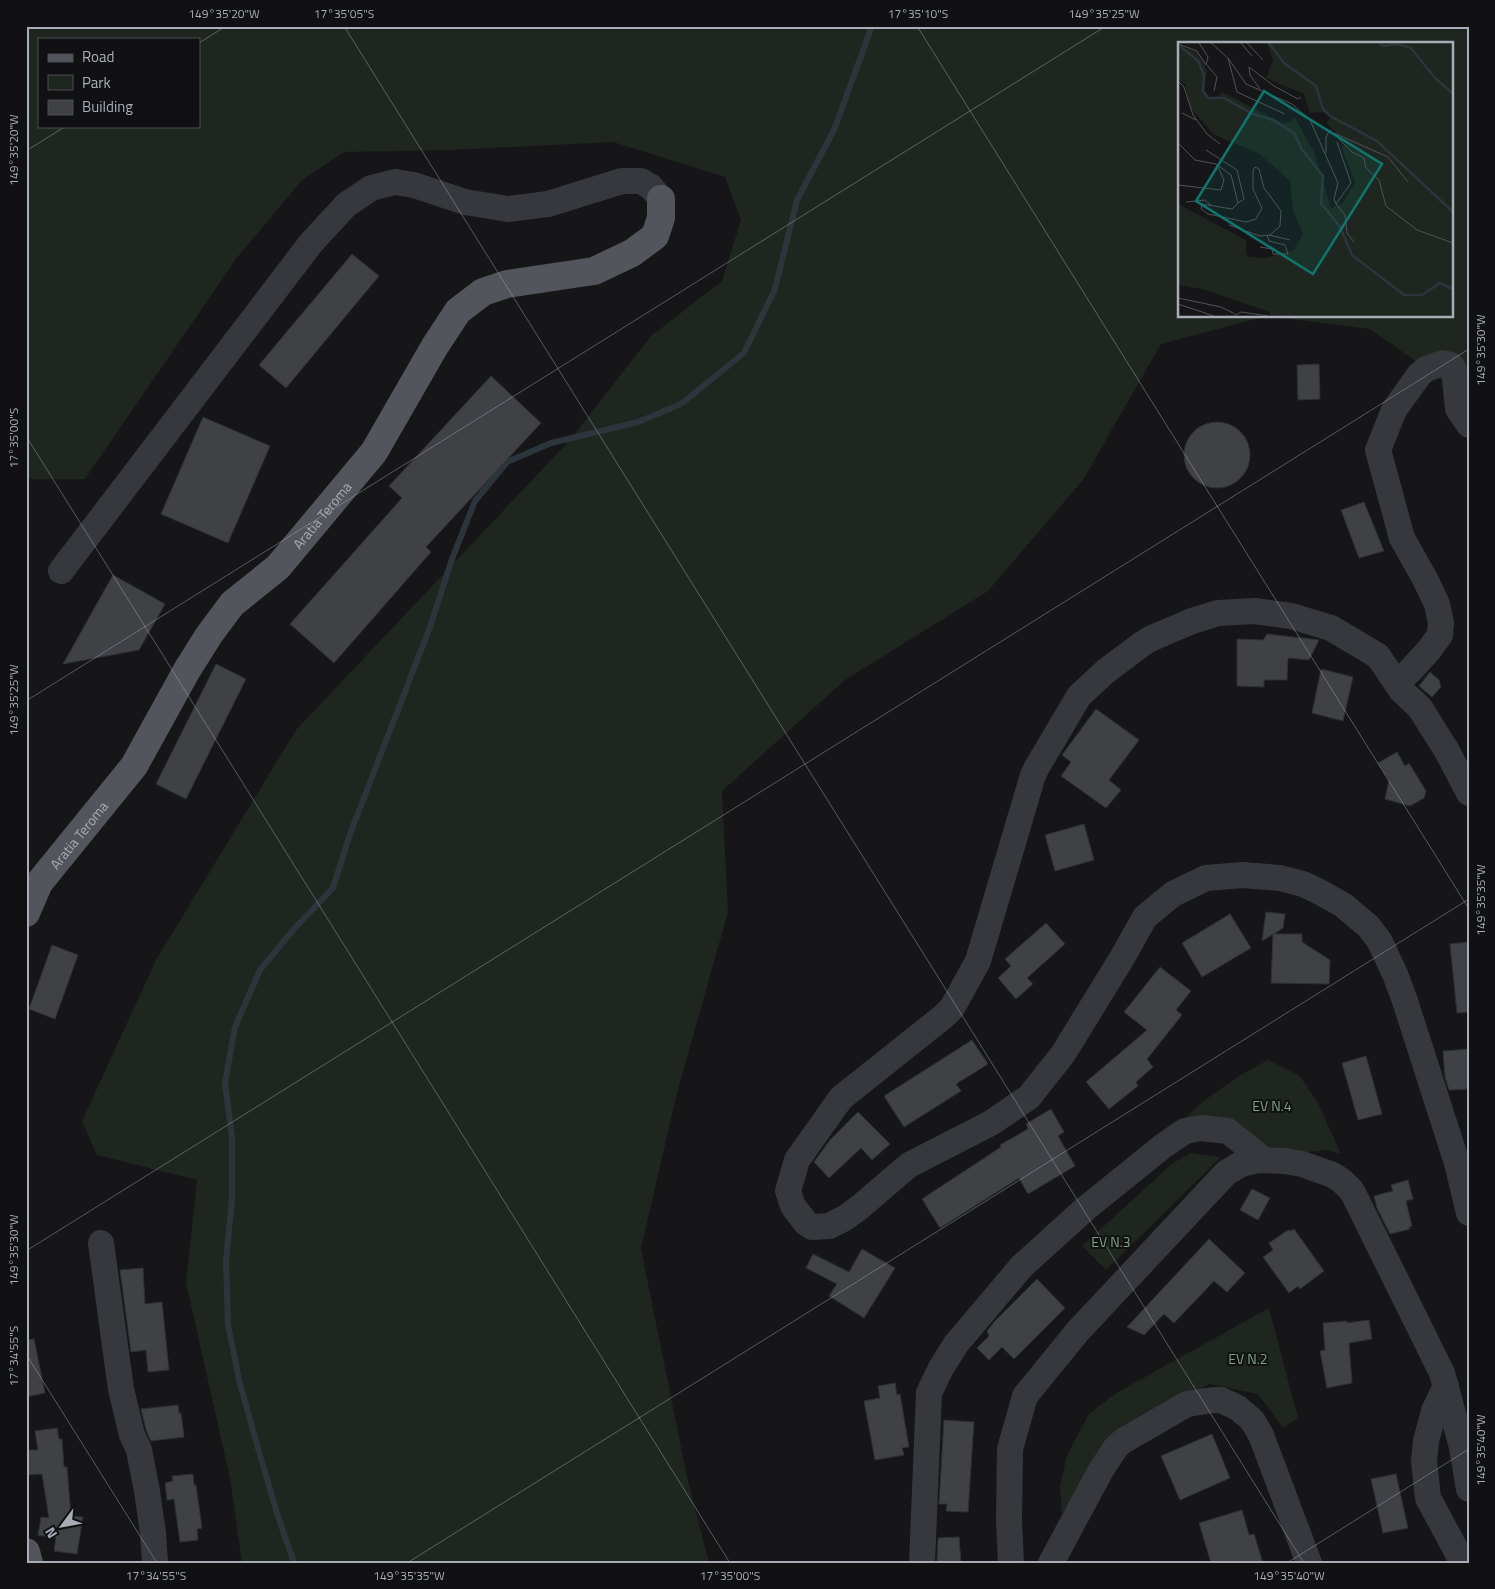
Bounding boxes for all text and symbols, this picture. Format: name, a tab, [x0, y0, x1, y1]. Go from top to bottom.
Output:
text: 149°35'20"W	[188, 4, 260, 23]
text: 17°35'05"S	[314, 4, 374, 23]
text: 17°35'10"S	[888, 4, 948, 23]
text: 149°35'25"W	[1068, 4, 1140, 23]
legend	[38, 38, 200, 128]
inset map	[1178, 42, 1452, 318]
text: Road	[82, 45, 114, 68]
text: Park	[82, 71, 111, 94]
text: Building	[82, 95, 133, 118]
text: 149°35'20"W	[4, 114, 23, 186]
text: 149°35'30"W	[1471, 314, 1490, 386]
text: 17°35'00"S	[4, 408, 23, 468]
street label: Aratia Teroma	[287, 476, 356, 553]
text: 149°35'25"W	[4, 664, 23, 736]
street label: Aratia Teroma	[44, 796, 112, 873]
text: 149°35'35"W	[1471, 864, 1490, 936]
park label: EV N.4	[1252, 1095, 1292, 1116]
text: 149°35'30"W	[4, 1214, 23, 1286]
park label: EV N.3	[1091, 1231, 1131, 1252]
text: 17°34'55"S	[4, 1326, 23, 1386]
park label: EV N.2	[1228, 1348, 1268, 1369]
text: 149°35'40"W	[1471, 1414, 1490, 1486]
north arrow	[38, 1502, 88, 1552]
text: N	[39, 1523, 62, 1543]
text: 17°34'55"S	[126, 1566, 186, 1585]
text: 149°35'35"W	[373, 1566, 445, 1585]
text: 17°35'00"S	[700, 1566, 760, 1585]
text: 149°35'40"W	[1253, 1566, 1325, 1585]

